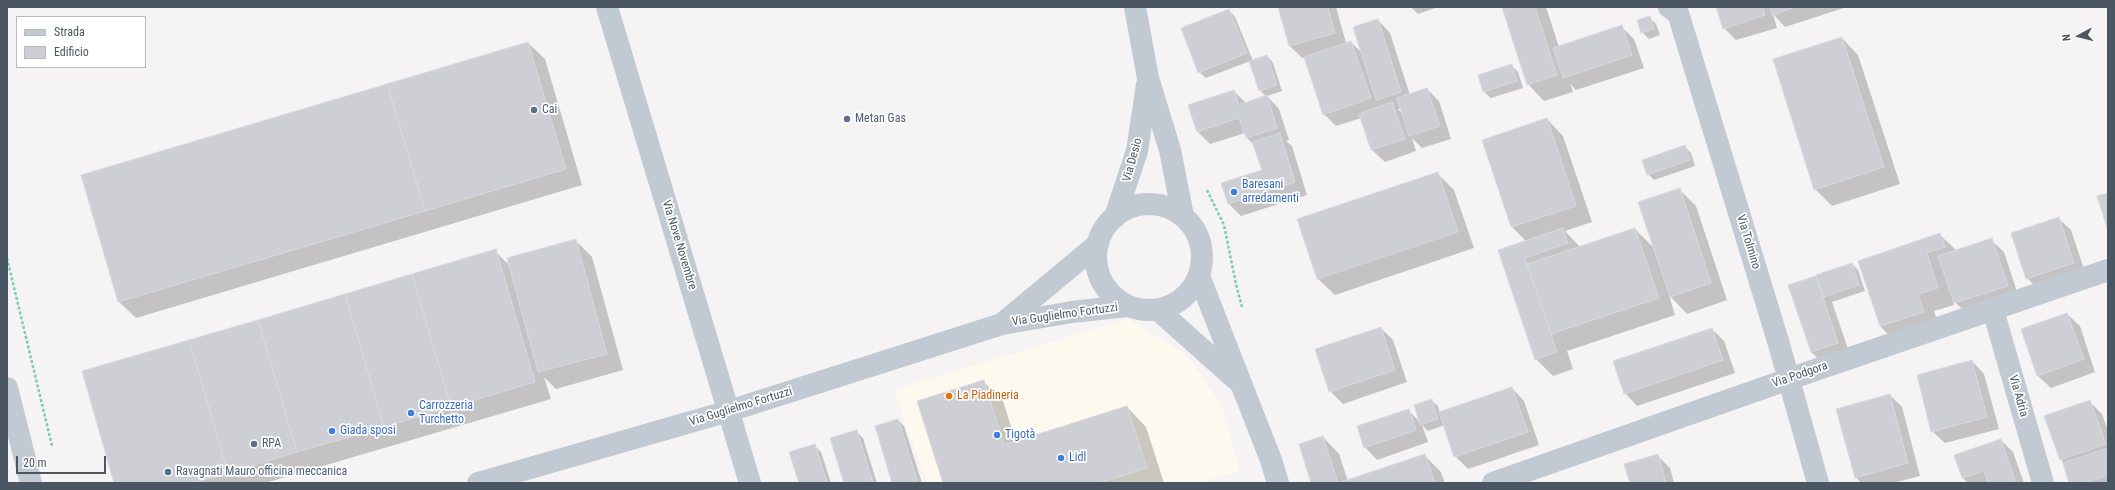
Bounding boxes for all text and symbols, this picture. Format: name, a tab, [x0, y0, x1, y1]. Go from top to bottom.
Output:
legend	[16, 16, 146, 68]
north arrow	[2059, 16, 2099, 56]
text: Strada	[54, 25, 85, 39]
text: N	[2060, 33, 2073, 42]
text: Edificio	[54, 45, 89, 59]
place label: Cai	[542, 103, 557, 117]
marker: Cai	[529, 105, 539, 115]
place label: Metan Gas	[855, 112, 906, 126]
marker: Metan Gas	[842, 114, 852, 124]
street label: Via Desio	[1120, 137, 1146, 183]
place label: Baresani arredamenti	[1242, 178, 1299, 206]
marker: Baresani arredamenti	[1229, 187, 1239, 197]
street label: Via Nove Novembre	[659, 198, 699, 292]
street label: Via Tolmino	[1733, 213, 1763, 271]
street label: Via Guglielmo Fortuzzi	[1011, 300, 1119, 330]
street label: Via Podgora	[1770, 359, 1830, 391]
street label: Via Adria	[2005, 373, 2031, 419]
street label: Via Guglielmo Fortuzzi	[688, 385, 794, 429]
place label: La Piadineria	[957, 389, 1019, 403]
marker: La Piadineria	[944, 391, 954, 401]
place label: Carrozzeria Turchetto	[419, 399, 473, 427]
marker: Carrozzeria Turchetto	[406, 408, 416, 418]
place label: Giada sposi	[340, 424, 396, 438]
marker: Giada sposi	[327, 426, 337, 436]
place label: Tigotà	[1005, 428, 1035, 442]
marker: Tigotà	[992, 430, 1002, 440]
place label: RPA	[262, 437, 281, 451]
marker: RPA	[249, 439, 259, 449]
scale bar	[18, 448, 108, 474]
place label: Lidl	[1069, 451, 1086, 465]
marker: Lidl	[1056, 453, 1066, 463]
text: 20 m	[23, 456, 47, 470]
place label: Ravagnati Mauro officina meccanica	[176, 465, 347, 479]
marker: Ravagnati Mauro officina meccanica	[163, 467, 173, 477]

